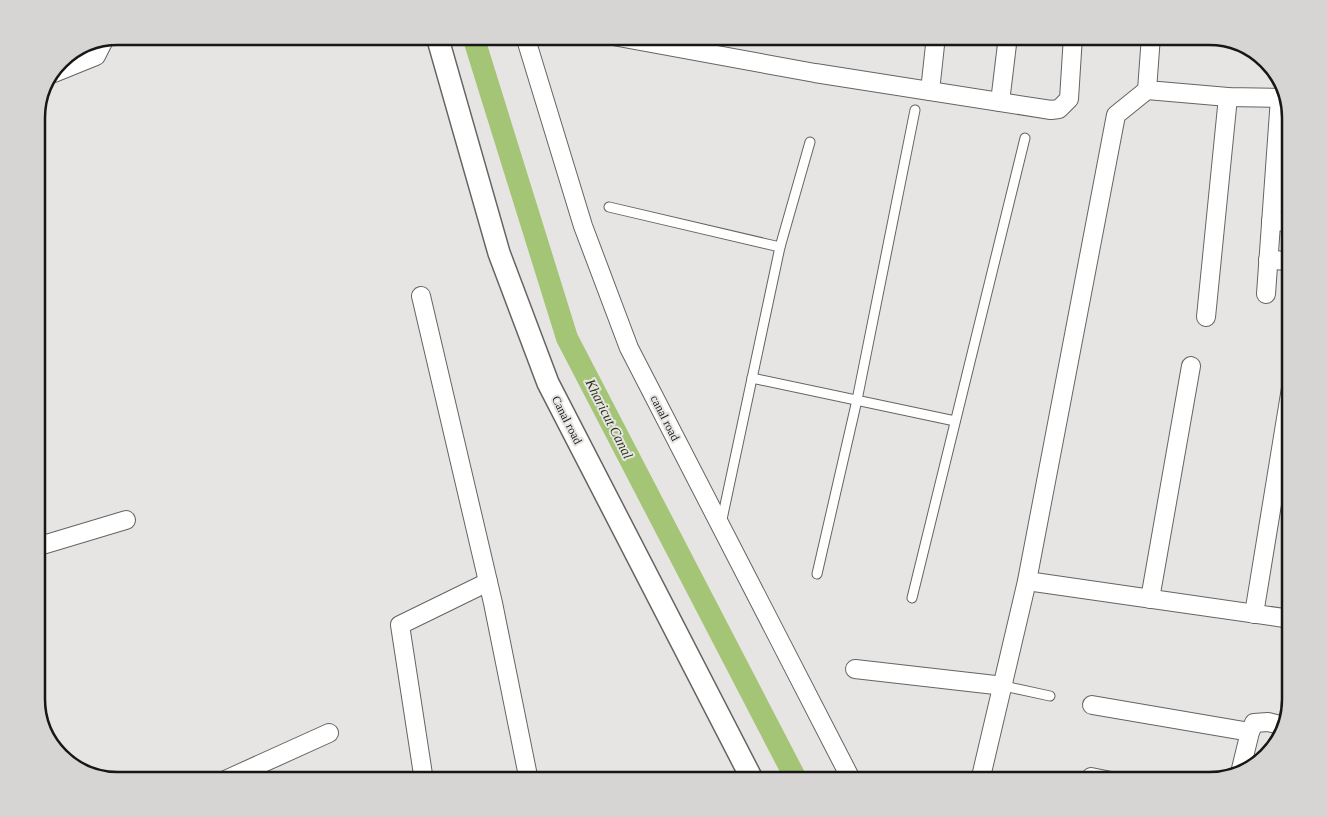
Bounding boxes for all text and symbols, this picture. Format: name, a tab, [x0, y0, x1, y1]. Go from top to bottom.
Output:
water label: Kharicut Canal	[582, 376, 636, 461]
street label: canal road	[647, 393, 683, 443]
street label: Canal road	[549, 394, 585, 446]

